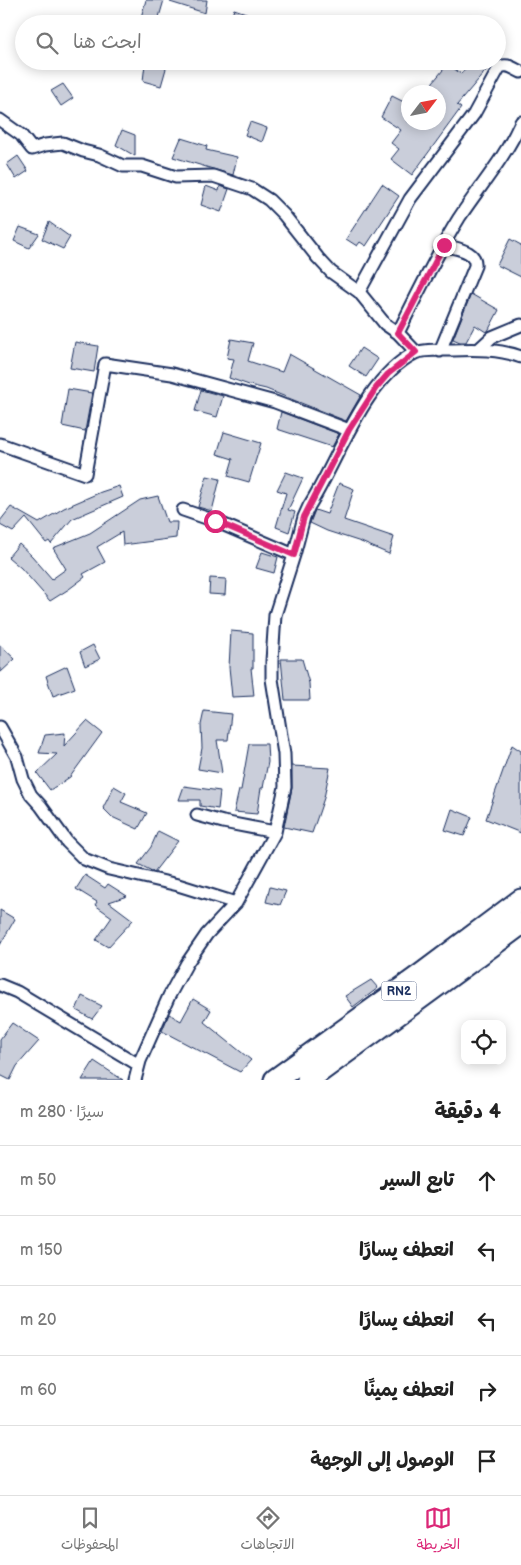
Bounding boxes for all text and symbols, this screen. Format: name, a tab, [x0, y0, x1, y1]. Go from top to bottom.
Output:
search box	[15, 15, 506, 70]
icon: search	[33, 29, 61, 57]
text: ابحث هنا	[73, 31, 142, 54]
north arrow	[401, 85, 446, 130]
route end	[433, 234, 456, 257]
route start	[204, 510, 227, 533]
road number: RN2	[382, 981, 416, 1000]
map controls	[461, 1020, 506, 1065]
button: locate	[461, 1020, 506, 1065]
text: 4 دقيقة	[435, 1099, 501, 1124]
text: سيرًا · 280 m	[20, 1103, 104, 1122]
icon: ahead	[473, 1167, 501, 1195]
text: تابع السير	[381, 1169, 454, 1192]
text: 50 m	[20, 1171, 56, 1190]
icon: left	[473, 1237, 501, 1265]
text: انعطف يسارًا	[359, 1239, 454, 1262]
text: 150 m	[20, 1241, 62, 1260]
icon: left	[473, 1307, 501, 1335]
text: انعطف يسارًا	[359, 1309, 454, 1332]
text: 20 m	[20, 1311, 56, 1330]
icon: right	[473, 1377, 501, 1405]
text: انعطف يمينًا	[364, 1379, 454, 1402]
text: 60 m	[20, 1381, 57, 1400]
icon: arrive	[473, 1447, 501, 1475]
text: الوصول إلى الوجهة	[310, 1449, 454, 1472]
tab: المحفوظات	[61, 1504, 119, 1557]
tab: الاتجاهات	[240, 1504, 295, 1557]
tab: الخريطة	[416, 1504, 460, 1557]

